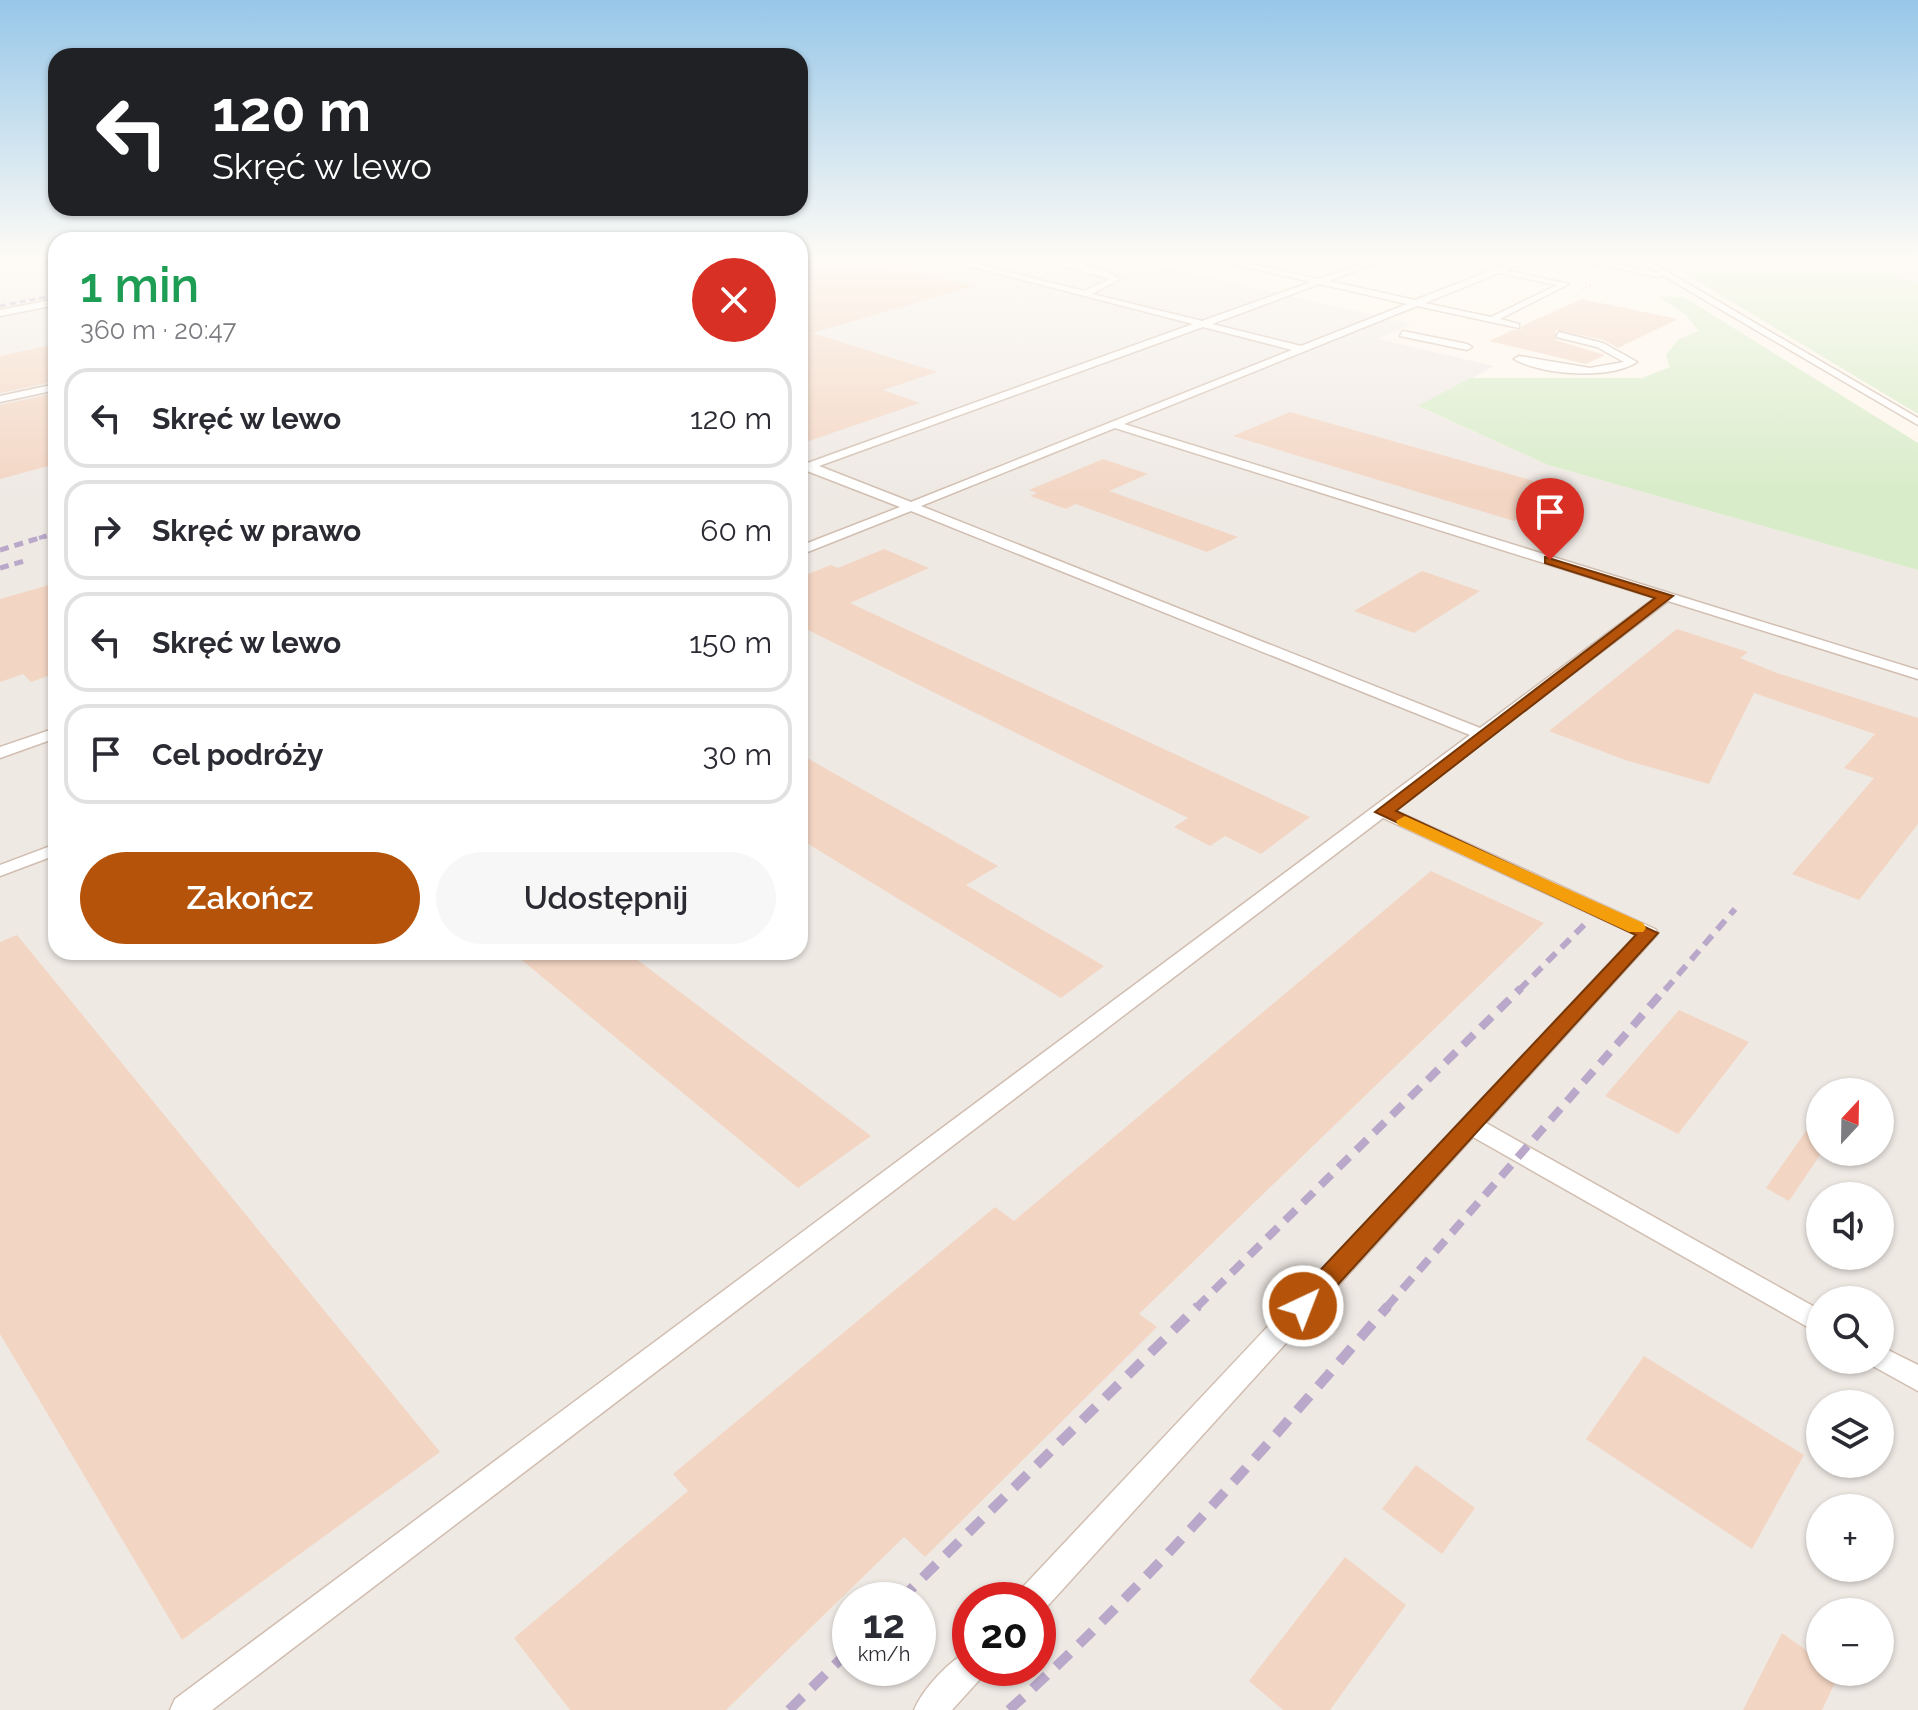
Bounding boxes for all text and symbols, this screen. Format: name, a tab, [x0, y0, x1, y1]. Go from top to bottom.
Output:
text: 120 m	[212, 78, 371, 144]
icon: left	[80, 80, 184, 184]
text: Skręć w lewo	[212, 145, 432, 187]
text: 1 min	[80, 257, 199, 313]
button: close	[692, 258, 776, 342]
text: 360 m · 20:47	[80, 315, 237, 345]
icon: left	[84, 396, 128, 440]
text: Skręć w lewo	[152, 401, 341, 436]
text: 120 m	[690, 401, 772, 436]
pin	[1516, 478, 1584, 560]
icon: arrive	[1528, 490, 1572, 534]
icon: right	[84, 508, 128, 552]
text: Skręć w prawo	[152, 513, 361, 548]
text: 60 m	[700, 513, 772, 548]
icon: left	[84, 620, 128, 664]
text: Skręć w lewo	[152, 625, 341, 660]
text: 150 m	[689, 625, 772, 660]
icon: arrive	[84, 732, 128, 776]
text: Cel podróży	[152, 737, 324, 772]
text: 30 m	[702, 737, 772, 772]
button: Zakończ	[80, 852, 420, 944]
button: Udostępnij	[436, 852, 776, 944]
north arrow	[1806, 1078, 1894, 1166]
map controls	[1806, 1078, 1894, 1686]
button: sound	[1806, 1182, 1894, 1270]
position arrow	[1261, 1264, 1345, 1348]
button: search	[1806, 1286, 1894, 1374]
button: layers	[1806, 1390, 1894, 1478]
button: +	[1806, 1494, 1894, 1582]
speed limit sign: 20	[952, 1582, 1056, 1686]
button: −	[1806, 1598, 1894, 1686]
text: 12	[863, 1600, 905, 1647]
text: km/h	[858, 1642, 910, 1666]

